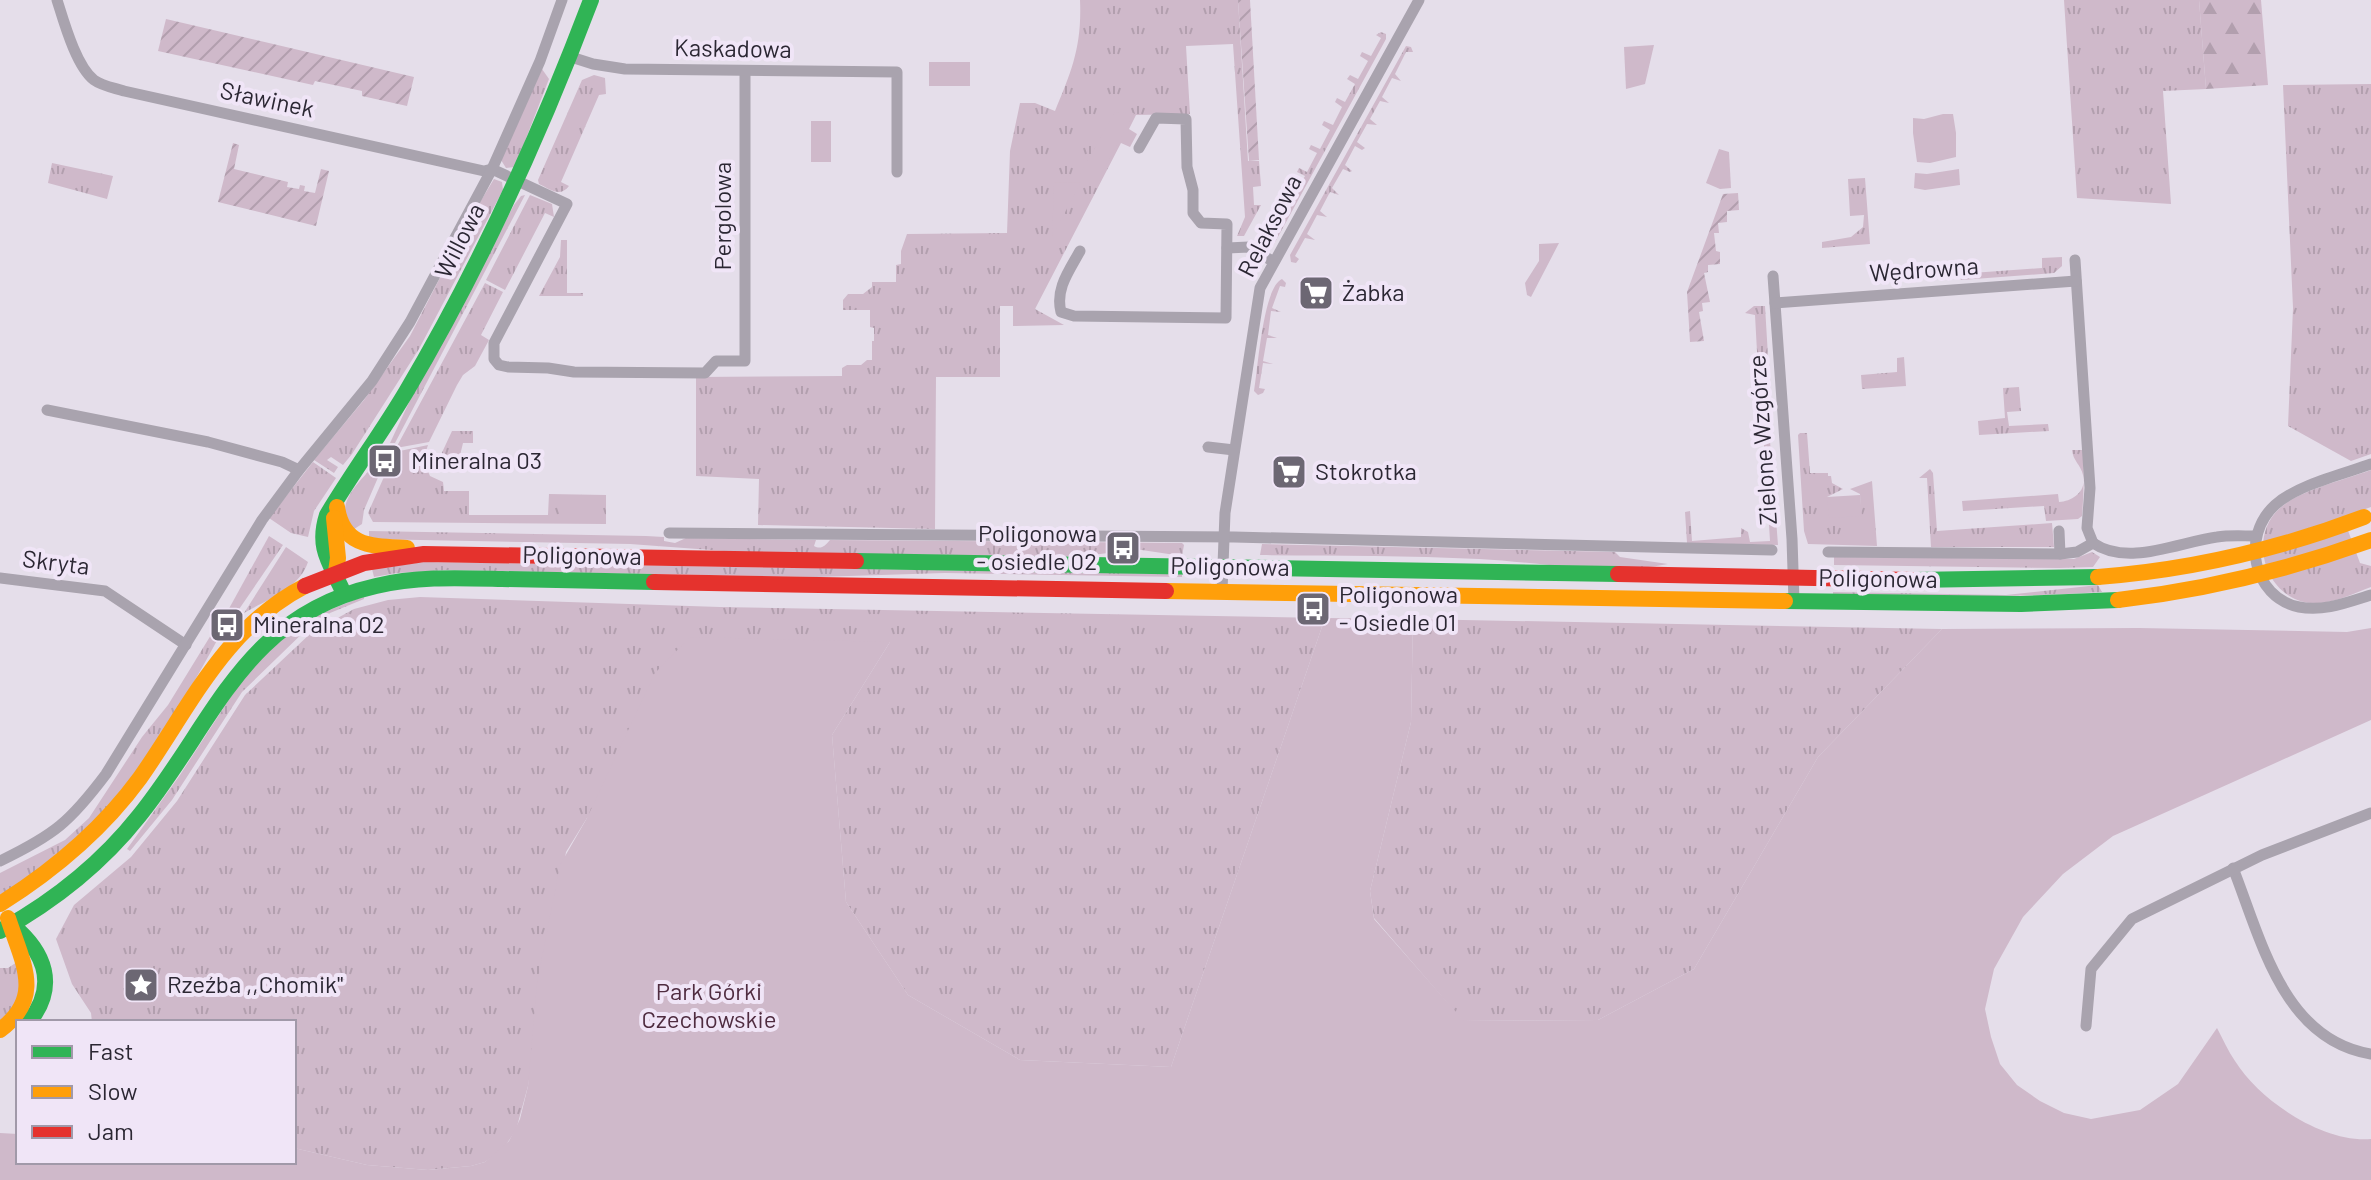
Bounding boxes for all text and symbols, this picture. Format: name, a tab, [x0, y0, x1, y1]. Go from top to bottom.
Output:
street label: Kaskadowa	[674, 32, 792, 63]
street label: Sławinek	[218, 74, 317, 123]
street label: Pergolowa	[707, 162, 736, 270]
street label: Relaksowa	[1231, 169, 1307, 281]
street label: Willowa	[428, 198, 490, 283]
street label: Wędrowna	[1868, 250, 1980, 287]
supermarket icon: Żabka	[1297, 274, 1335, 312]
place label: Żabka	[1342, 277, 1405, 306]
street label: Zielone Wzgórze	[1741, 354, 1782, 526]
bus stop icon: Mineralna 03	[366, 442, 404, 480]
place label: Mineralna 03	[411, 445, 542, 474]
supermarket icon: Stokrotka	[1270, 453, 1308, 491]
place label: Stokrotka	[1315, 456, 1417, 485]
place label: Poligonowa - osiedle 02	[977, 518, 1097, 575]
bus stop icon: Poligonowa - osiedle 02	[1104, 529, 1142, 567]
street label: Poligonowa	[522, 539, 642, 570]
street label: Skryta	[21, 543, 91, 580]
street label: Poligonowa	[1170, 550, 1290, 581]
street label: Poligonowa	[1818, 562, 1938, 593]
place label: Poligonowa - Osiedle 01	[1339, 579, 1458, 636]
bus stop icon: Poligonowa - Osiedle 01	[1294, 590, 1332, 628]
bus stop icon: Mineralna 02	[208, 606, 246, 644]
place label: Mineralna 02	[253, 609, 385, 638]
place icon: Rzeźba ,,Chomik"	[122, 966, 160, 1004]
place label: Rzeźba ,,Chomik"	[167, 969, 343, 998]
park label: Park Górki Czechowskie	[642, 976, 776, 1033]
legend	[16, 1020, 296, 1164]
text: Fast	[88, 1036, 133, 1065]
text: Slow	[88, 1076, 137, 1105]
text: Jam	[88, 1116, 134, 1145]

